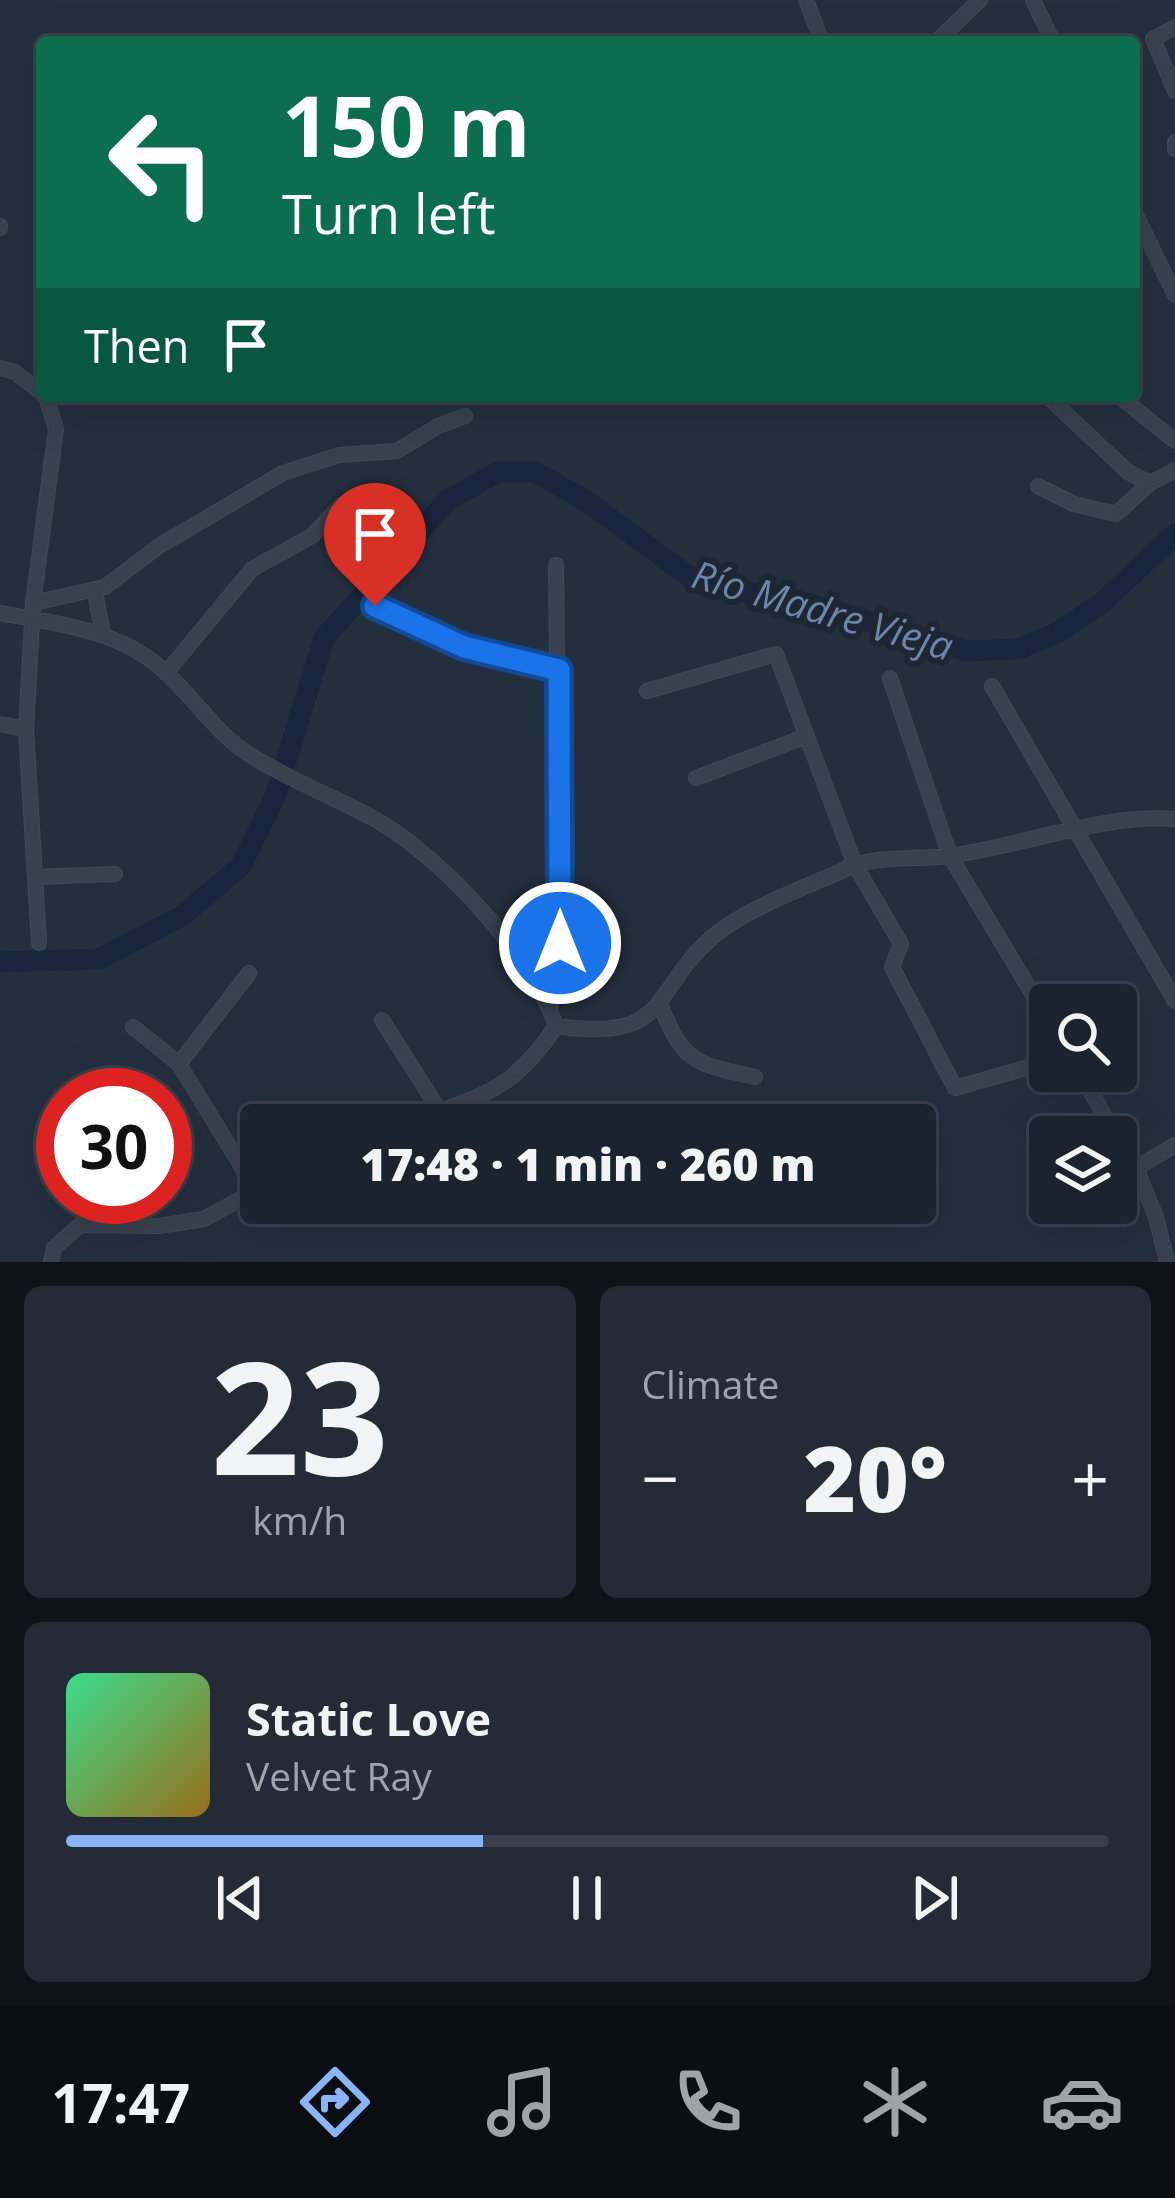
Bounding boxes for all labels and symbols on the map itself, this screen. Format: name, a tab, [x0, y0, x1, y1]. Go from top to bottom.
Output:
pin	[324, 483, 426, 606]
water label: Río Madre Vieja	[686, 546, 960, 672]
position arrow	[497, 880, 623, 1006]
speed limit sign: 30	[36, 1068, 192, 1224]

